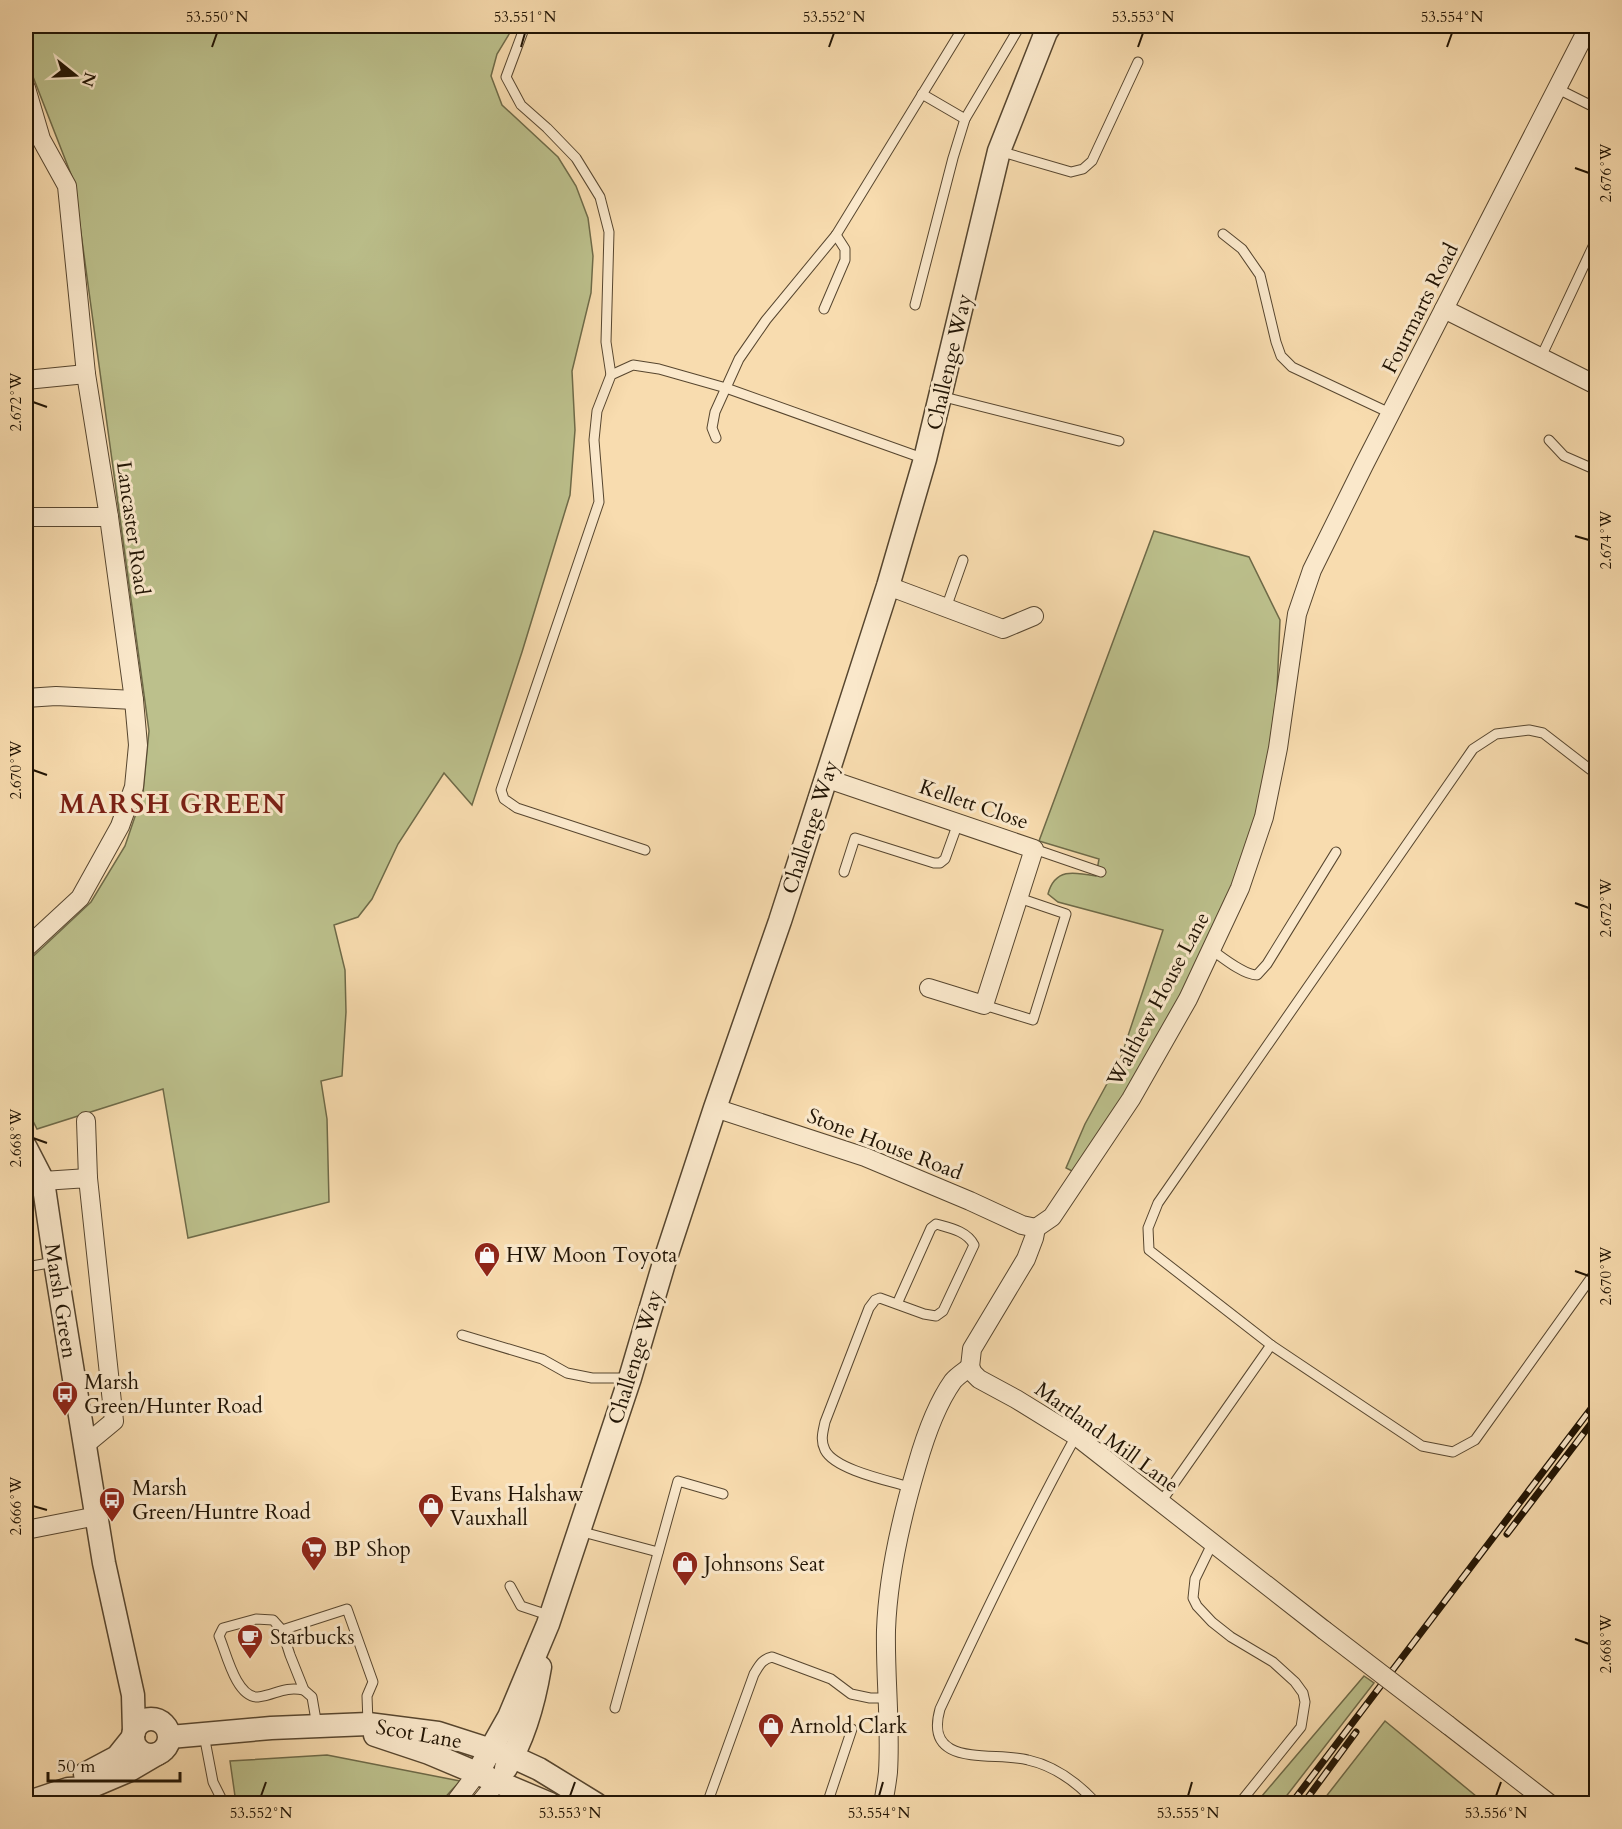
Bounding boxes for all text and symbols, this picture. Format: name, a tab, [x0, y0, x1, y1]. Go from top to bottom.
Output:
text: 53.550°N	[186, 7, 249, 27]
text: 53.551°N	[494, 7, 557, 27]
text: 53.552°N	[803, 7, 866, 27]
text: 53.553°N	[1112, 7, 1175, 27]
text: 53.554°N	[1421, 7, 1484, 27]
north arrow	[45, 45, 105, 105]
text: N	[76, 69, 101, 89]
text: 2.676°W	[1596, 143, 1616, 202]
street label: Fourmarts Road	[1375, 238, 1466, 378]
street label: Challenge Way	[920, 291, 979, 433]
text: 2.672°W	[6, 372, 26, 431]
street label: Lancaster Road	[109, 459, 156, 597]
text: 2.674°W	[1596, 510, 1616, 569]
text: 2.670°W	[6, 740, 26, 799]
street label: Challenge Way	[775, 757, 846, 898]
street label: Kellett Close	[915, 772, 1032, 837]
district label: MARSH GREEN	[59, 786, 287, 823]
text: 2.672°W	[1596, 878, 1616, 937]
street label: Walthew House Lane	[1100, 907, 1217, 1092]
street label: Stone House Road	[803, 1101, 967, 1187]
text: 2.668°W	[6, 1108, 26, 1167]
shop icon: HW Moon Toyota	[472, 1240, 502, 1278]
place label: HW Moon Toyota	[506, 1241, 677, 1270]
street label: Marsh Green	[37, 1242, 84, 1361]
text: 2.670°W	[1596, 1246, 1616, 1305]
street label: Challenge Way	[601, 1286, 670, 1428]
place label: Marsh Green/Hunter Road	[84, 1368, 263, 1421]
street label: Martland Mill Lane	[1029, 1375, 1185, 1500]
bus stop icon: Marsh Green/Hunter Road	[50, 1379, 80, 1417]
place label: Marsh Green/Huntre Road	[132, 1474, 311, 1527]
text: 2.666°W	[6, 1476, 26, 1535]
place label: Evans Halshaw Vauxhall	[450, 1480, 584, 1533]
bus stop icon: Marsh Green/Huntre Road	[97, 1485, 127, 1523]
shop icon: Evans Halshaw Vauxhall	[416, 1491, 446, 1529]
supermarket icon: BP Shop	[299, 1534, 329, 1572]
place label: BP Shop	[334, 1535, 411, 1564]
shop icon: Johnsons Seat	[670, 1549, 700, 1587]
place label: Johnsons Seat	[701, 1550, 825, 1579]
text: 2.668°W	[1596, 1614, 1616, 1673]
cafe icon: Starbucks	[235, 1622, 265, 1660]
place label: Starbucks	[270, 1623, 355, 1652]
shop icon: Arnold Clark	[756, 1711, 786, 1749]
place label: Arnold Clark	[790, 1712, 908, 1741]
street label: Scot Lane	[374, 1713, 464, 1756]
scale bar	[48, 1745, 180, 1783]
text: 50 m	[57, 1754, 96, 1779]
text: 53.552°N	[230, 1803, 293, 1823]
text: 53.553°N	[539, 1803, 602, 1823]
text: 53.554°N	[848, 1803, 911, 1823]
text: 53.555°N	[1157, 1803, 1220, 1823]
text: 53.556°N	[1465, 1803, 1528, 1823]

